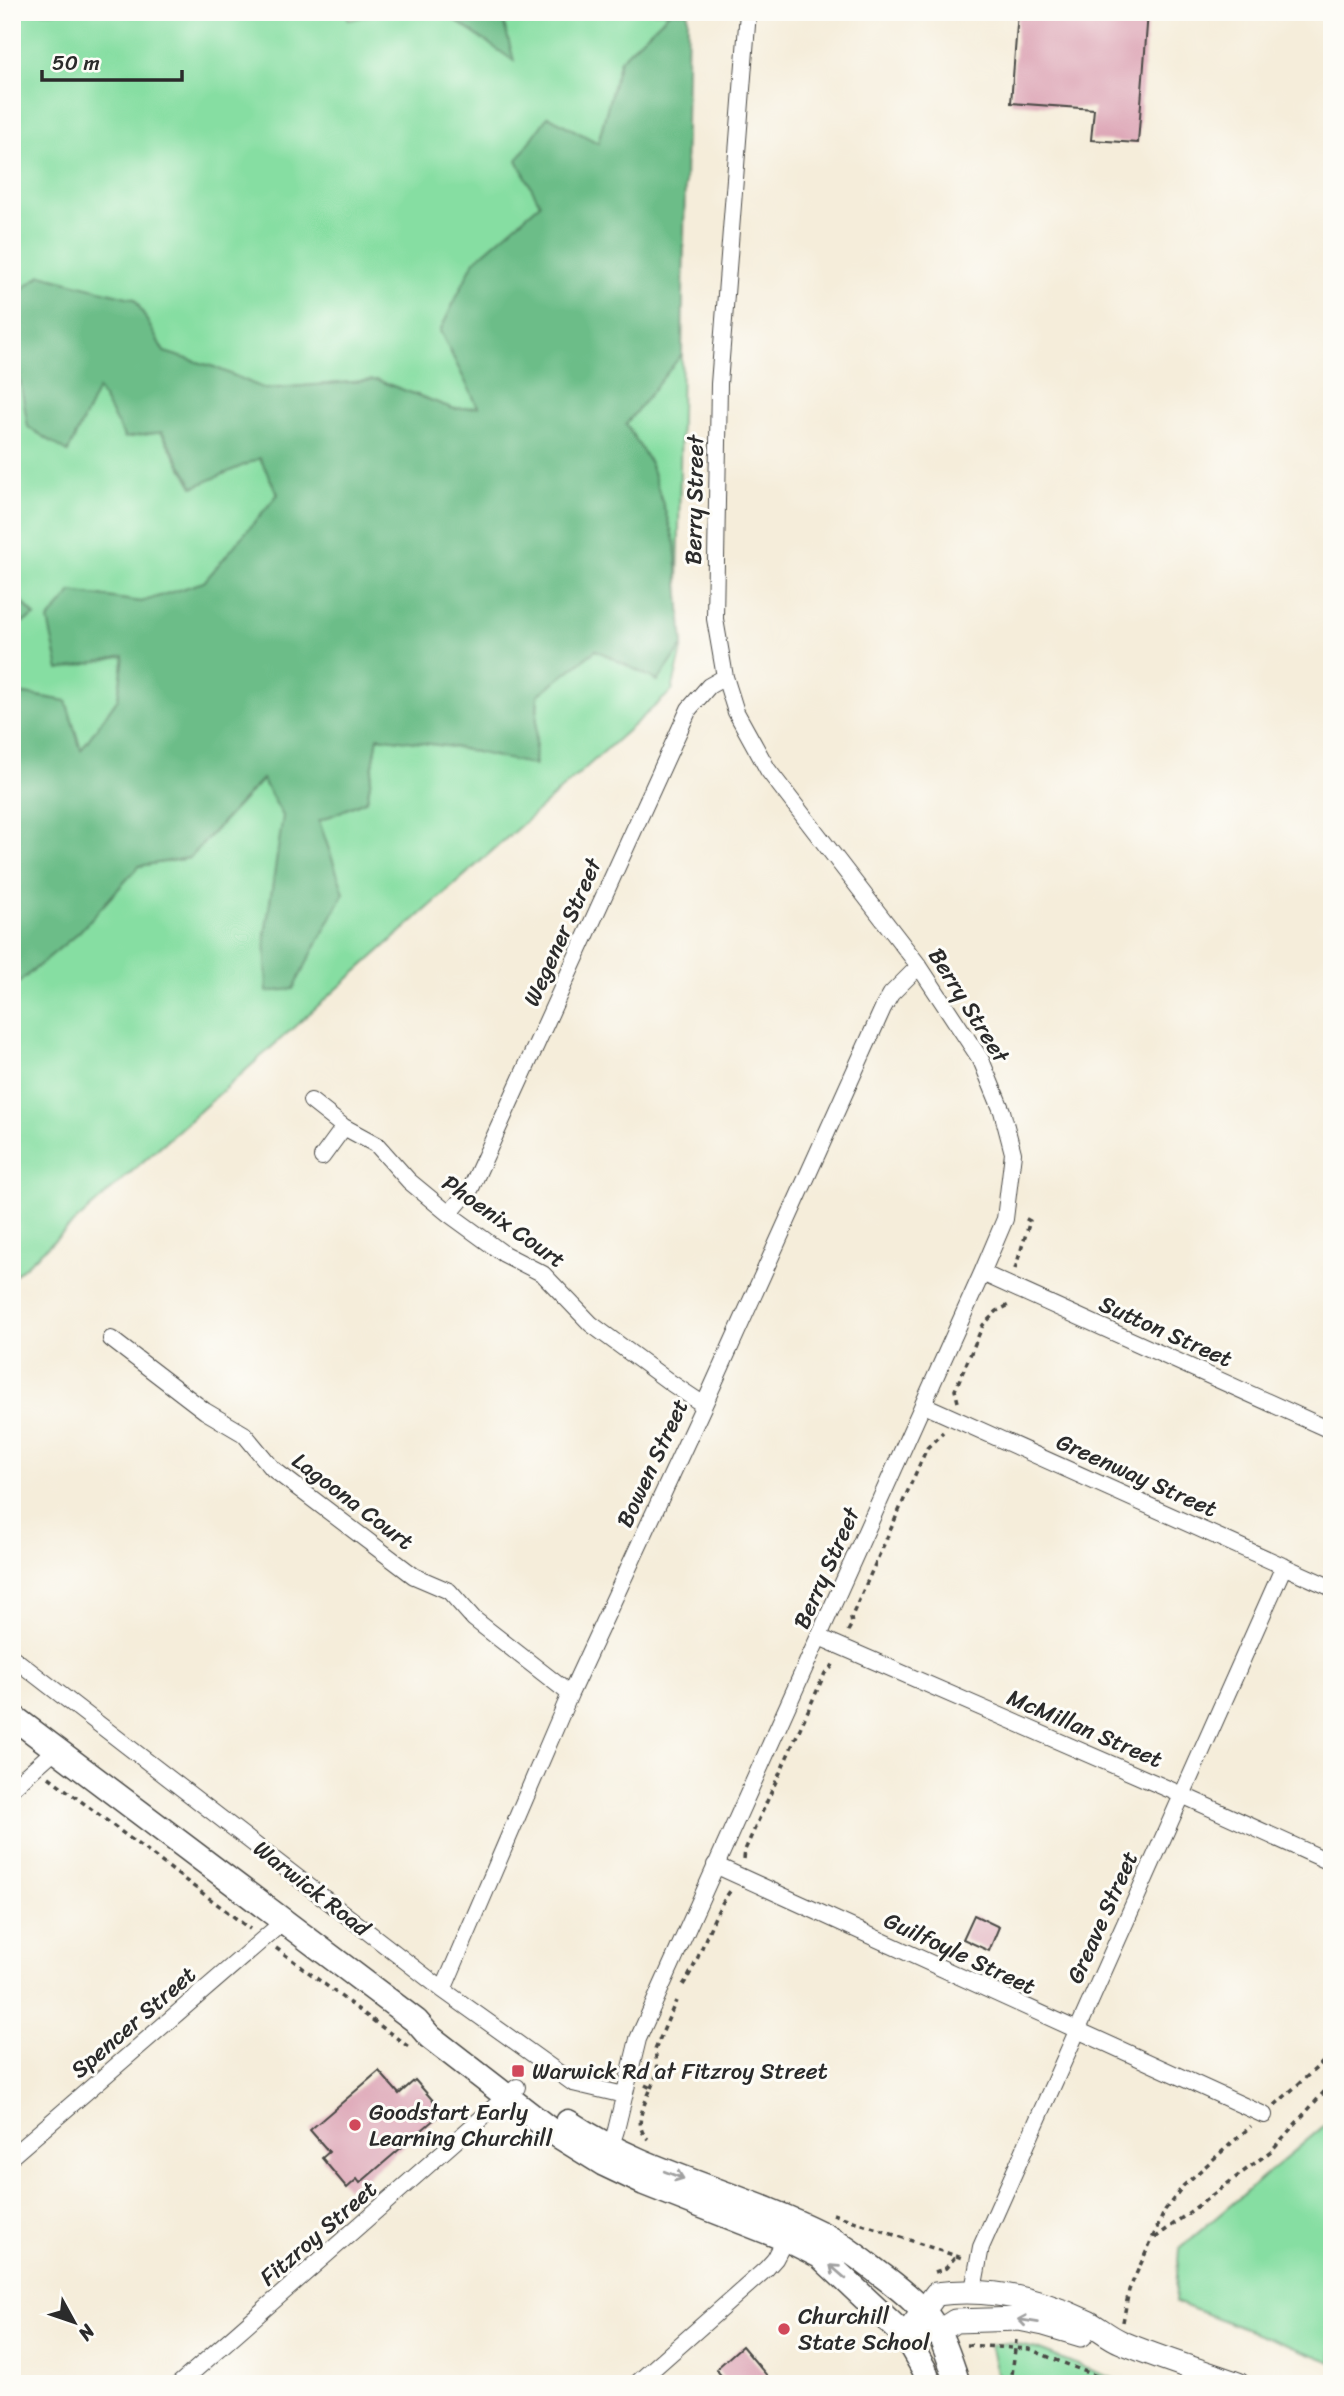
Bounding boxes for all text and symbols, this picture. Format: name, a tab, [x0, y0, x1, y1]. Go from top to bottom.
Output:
scale bar	[42, 38, 182, 82]
text: 50 m	[52, 44, 100, 82]
street label: Berry Street	[673, 433, 716, 565]
street label: Wegener Street	[511, 850, 614, 1013]
street label: Berry Street	[917, 939, 1021, 1073]
street label: Phoenix Court	[433, 1163, 574, 1279]
street label: Sutton Street	[1092, 1284, 1239, 1379]
street label: Bowen Street	[605, 1392, 700, 1535]
street label: Greenway Street	[1050, 1422, 1224, 1529]
street label: Lagoona Court	[283, 1442, 423, 1561]
street label: Berry Street	[781, 1499, 872, 1636]
street label: McMillan Street	[1000, 1677, 1169, 1780]
street label: Warwick Road	[244, 1829, 381, 1949]
street label: Greave Street	[1055, 1844, 1150, 1990]
street label: Guilfoyle Street	[877, 1900, 1043, 2007]
street label: Spencer Street	[61, 1956, 206, 2089]
place label: Warwick Rd at Fitzroy Street	[532, 2051, 828, 2092]
marker: Warwick Rd at Fitzroy Street	[510, 2063, 526, 2079]
place label: Goodstart Early Learning Churchill	[369, 2092, 553, 2159]
marker: Goodstart Early Learning Churchill	[347, 2117, 363, 2133]
one-way arrow	[662, 2169, 684, 2182]
street label: Fitzroy Street	[250, 2170, 387, 2297]
one-way arrow	[829, 2264, 847, 2280]
north arrow	[38, 2288, 108, 2358]
place label: Churchill State School	[798, 2296, 930, 2363]
one-way arrow	[1017, 2314, 1040, 2327]
text: N	[69, 2316, 104, 2349]
marker: Churchill State School	[776, 2321, 792, 2337]

